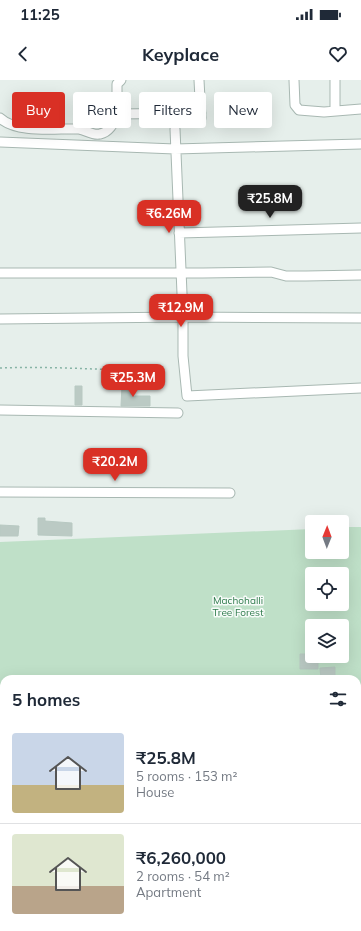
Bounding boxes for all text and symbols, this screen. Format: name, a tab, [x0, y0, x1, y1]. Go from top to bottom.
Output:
text: 11:25	[20, 5, 60, 24]
icon: back	[12, 43, 34, 65]
text: Keyplace	[142, 43, 219, 66]
icon: heart	[327, 43, 349, 65]
chip: Buy	[12, 92, 65, 128]
chip: Rent	[73, 92, 131, 128]
chip: Filters	[139, 92, 206, 128]
chip: New	[214, 92, 272, 128]
pin: ₹25.8M	[237, 185, 303, 219]
text: ₹25.8M	[247, 190, 293, 206]
pin: ₹6.26M	[136, 200, 202, 234]
text: ₹6.26M	[146, 205, 192, 221]
pin: ₹12.9M	[148, 294, 214, 328]
text: ₹12.9M	[158, 299, 204, 315]
pin: ₹25.3M	[100, 364, 166, 398]
text: ₹25.3M	[110, 369, 156, 385]
pin: ₹20.2M	[82, 448, 148, 482]
text: ₹20.2M	[92, 453, 138, 469]
north arrow	[305, 515, 349, 559]
map controls	[305, 515, 349, 663]
button: locate	[305, 567, 349, 611]
park label: Machohalli Tree Forest	[213, 594, 264, 619]
button: layers	[305, 619, 349, 663]
icon: filters	[327, 688, 349, 710]
text: 5 homes	[12, 689, 80, 710]
text: ₹25.8M	[136, 747, 196, 768]
icon: home	[44, 749, 92, 797]
text: 5 rooms · 153 m²	[136, 768, 237, 784]
text: House	[136, 784, 174, 800]
text: ₹6,260,000	[136, 847, 226, 868]
icon: home	[44, 850, 92, 898]
text: 2 rooms · 54 m²	[136, 868, 230, 884]
text: Apartment	[136, 884, 201, 900]

